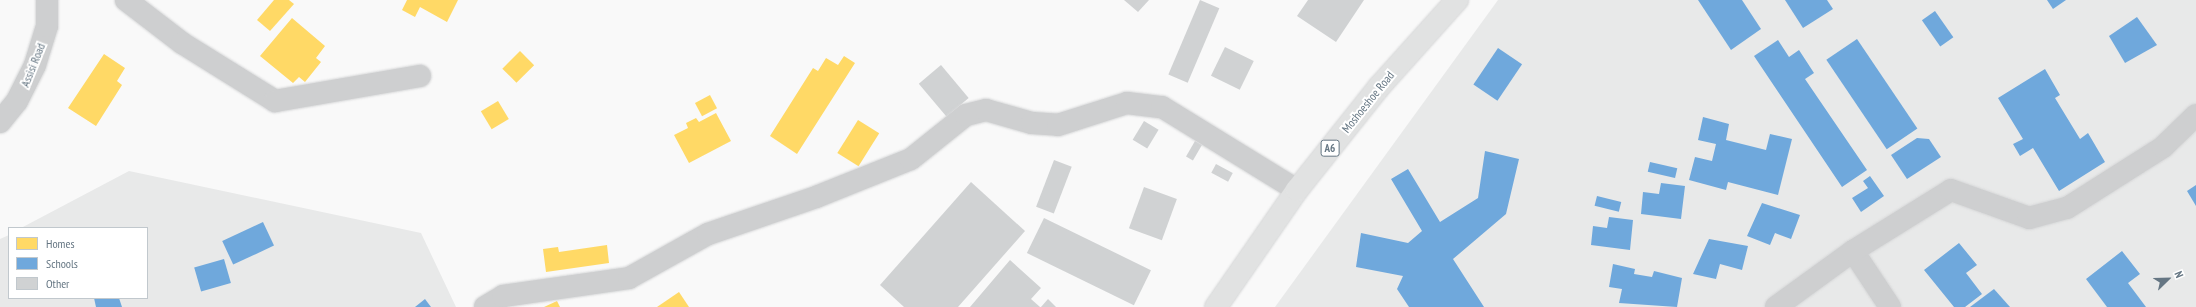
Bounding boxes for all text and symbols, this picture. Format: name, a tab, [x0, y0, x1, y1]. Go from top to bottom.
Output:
street label: Assisi Road	[18, 41, 48, 89]
street label: Moshoeshoe Road	[1339, 68, 1397, 136]
road number: A6	[1320, 139, 1340, 157]
legend	[8, 227, 148, 299]
text: Homes	[46, 236, 74, 251]
text: Schools	[46, 256, 78, 271]
north arrow	[2148, 259, 2188, 299]
text: N	[2171, 269, 2187, 280]
text: Other	[46, 276, 69, 291]

